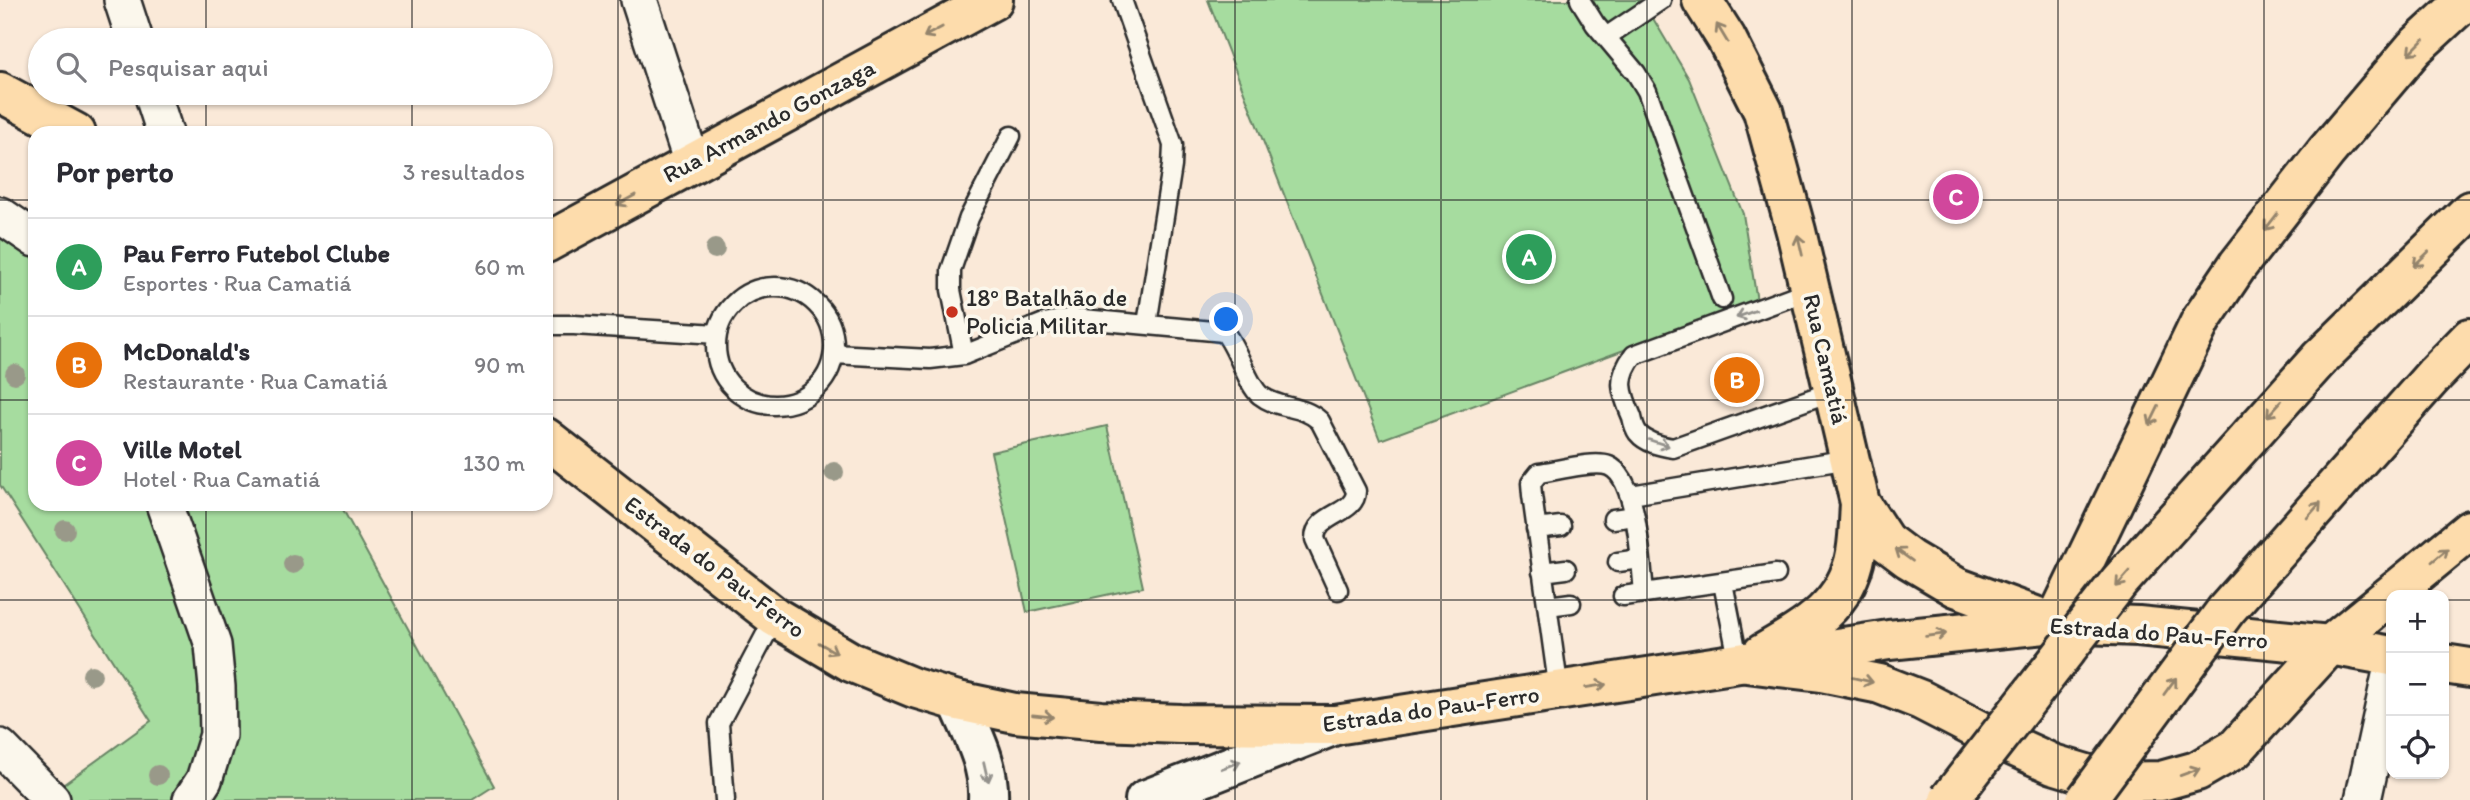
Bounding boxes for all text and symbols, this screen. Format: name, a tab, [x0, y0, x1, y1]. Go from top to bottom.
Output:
one-way arrow	[1715, 23, 1729, 43]
one-way arrow	[923, 26, 944, 40]
search box	[28, 28, 553, 105]
one-way arrow	[2408, 38, 2425, 55]
icon: search	[52, 48, 90, 86]
text: Pesquisar aqui	[108, 51, 269, 83]
street label: Rua Armando Gonzaga	[658, 52, 880, 189]
text: Por perto	[56, 153, 174, 190]
text: 3 resultados	[403, 158, 525, 186]
pin: C	[1933, 171, 1979, 223]
one-way arrow	[616, 193, 636, 207]
one-way arrow	[2264, 212, 2279, 231]
pin: A	[1506, 231, 1552, 283]
one-way arrow	[1792, 235, 1805, 257]
text: Pau Ferro Futebol Clube	[123, 237, 390, 269]
one-way arrow	[2413, 250, 2430, 267]
text: A	[72, 253, 86, 281]
text: 60 m	[474, 253, 525, 281]
text: Esportes · Rua Camatiá	[123, 269, 351, 297]
place label: 18º Batalhão de Policia Militar	[966, 283, 1127, 340]
street label: Rua Camatiá	[1797, 291, 1856, 428]
your location	[1209, 302, 1243, 336]
marker: 18º Batalhão de Policia Militar	[944, 304, 960, 320]
one-way arrow	[1735, 309, 1757, 321]
text: McDonald's	[123, 335, 250, 367]
text: B	[72, 351, 86, 379]
text: 90 m	[474, 351, 525, 379]
pin: B	[1714, 354, 1760, 406]
text: Restaurante · Rua Camatiá	[123, 367, 388, 395]
one-way arrow	[2266, 400, 2282, 418]
one-way arrow	[2146, 405, 2160, 426]
text: Ville Motel	[123, 433, 242, 465]
one-way arrow	[1647, 438, 1669, 451]
text: C	[72, 449, 86, 477]
text: 130 m	[463, 449, 525, 477]
text: Hotel · Rua Camatiá	[123, 465, 320, 493]
street label: Estrada do Pau-Ferro	[619, 489, 811, 644]
one-way arrow	[2306, 501, 2322, 519]
one-way arrow	[2430, 547, 2448, 563]
one-way arrow	[1895, 548, 1914, 562]
one-way arrow	[2115, 570, 2131, 588]
map controls	[2386, 590, 2449, 779]
button: +	[2386, 590, 2449, 653]
street label: Estrada do Pau-Ferro	[2049, 610, 2269, 655]
one-way arrow	[1924, 628, 1947, 641]
one-way arrow	[818, 641, 838, 655]
button: −	[2386, 653, 2449, 716]
one-way arrow	[1851, 674, 1874, 687]
one-way arrow	[2163, 677, 2177, 696]
street label: Estrada do Pau-Ferro	[1321, 679, 1541, 738]
one-way arrow	[1584, 679, 1607, 692]
one-way arrow	[1032, 709, 1054, 722]
button: locate	[2386, 716, 2449, 779]
one-way arrow	[1220, 758, 1242, 770]
one-way arrow	[980, 760, 994, 783]
one-way arrow	[2179, 765, 2201, 777]

